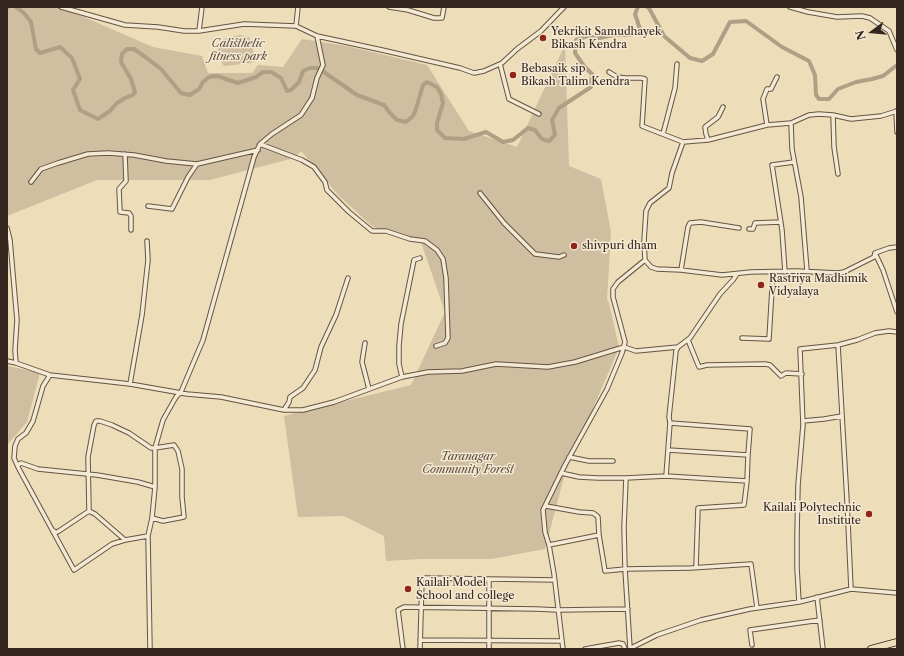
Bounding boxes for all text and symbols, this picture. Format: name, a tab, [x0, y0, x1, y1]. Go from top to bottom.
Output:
north arrow	[852, 12, 892, 52]
place label: Yekrikit Samudhayek Bikash Kendra	[551, 25, 661, 51]
text: N	[852, 29, 869, 42]
marker: Yekrikit Samudhayek Bikash Kendra	[538, 33, 548, 43]
park label: Calisthelic fitness park	[209, 37, 267, 63]
place label: Bebasaik sip Bikash Talim Kendra	[521, 62, 630, 88]
marker: Bebasaik sip Bikash Talim Kendra	[508, 70, 518, 80]
place label: shivpuri dham	[582, 239, 657, 253]
marker: shivpuri dham	[569, 241, 579, 251]
place label: Rastriya Madhimik Vidyalaya	[769, 272, 868, 298]
marker: Rastriya Madhimik Vidyalaya	[756, 280, 766, 290]
park label: Taranagar Community Forest	[422, 450, 514, 476]
place label: Kailali Polytechnic Institute	[763, 501, 861, 527]
marker: Kailali Polytechnic Institute	[864, 509, 874, 519]
place label: Kailali Model School and college	[416, 576, 514, 602]
marker: Kailali Model School and college	[403, 584, 413, 594]

